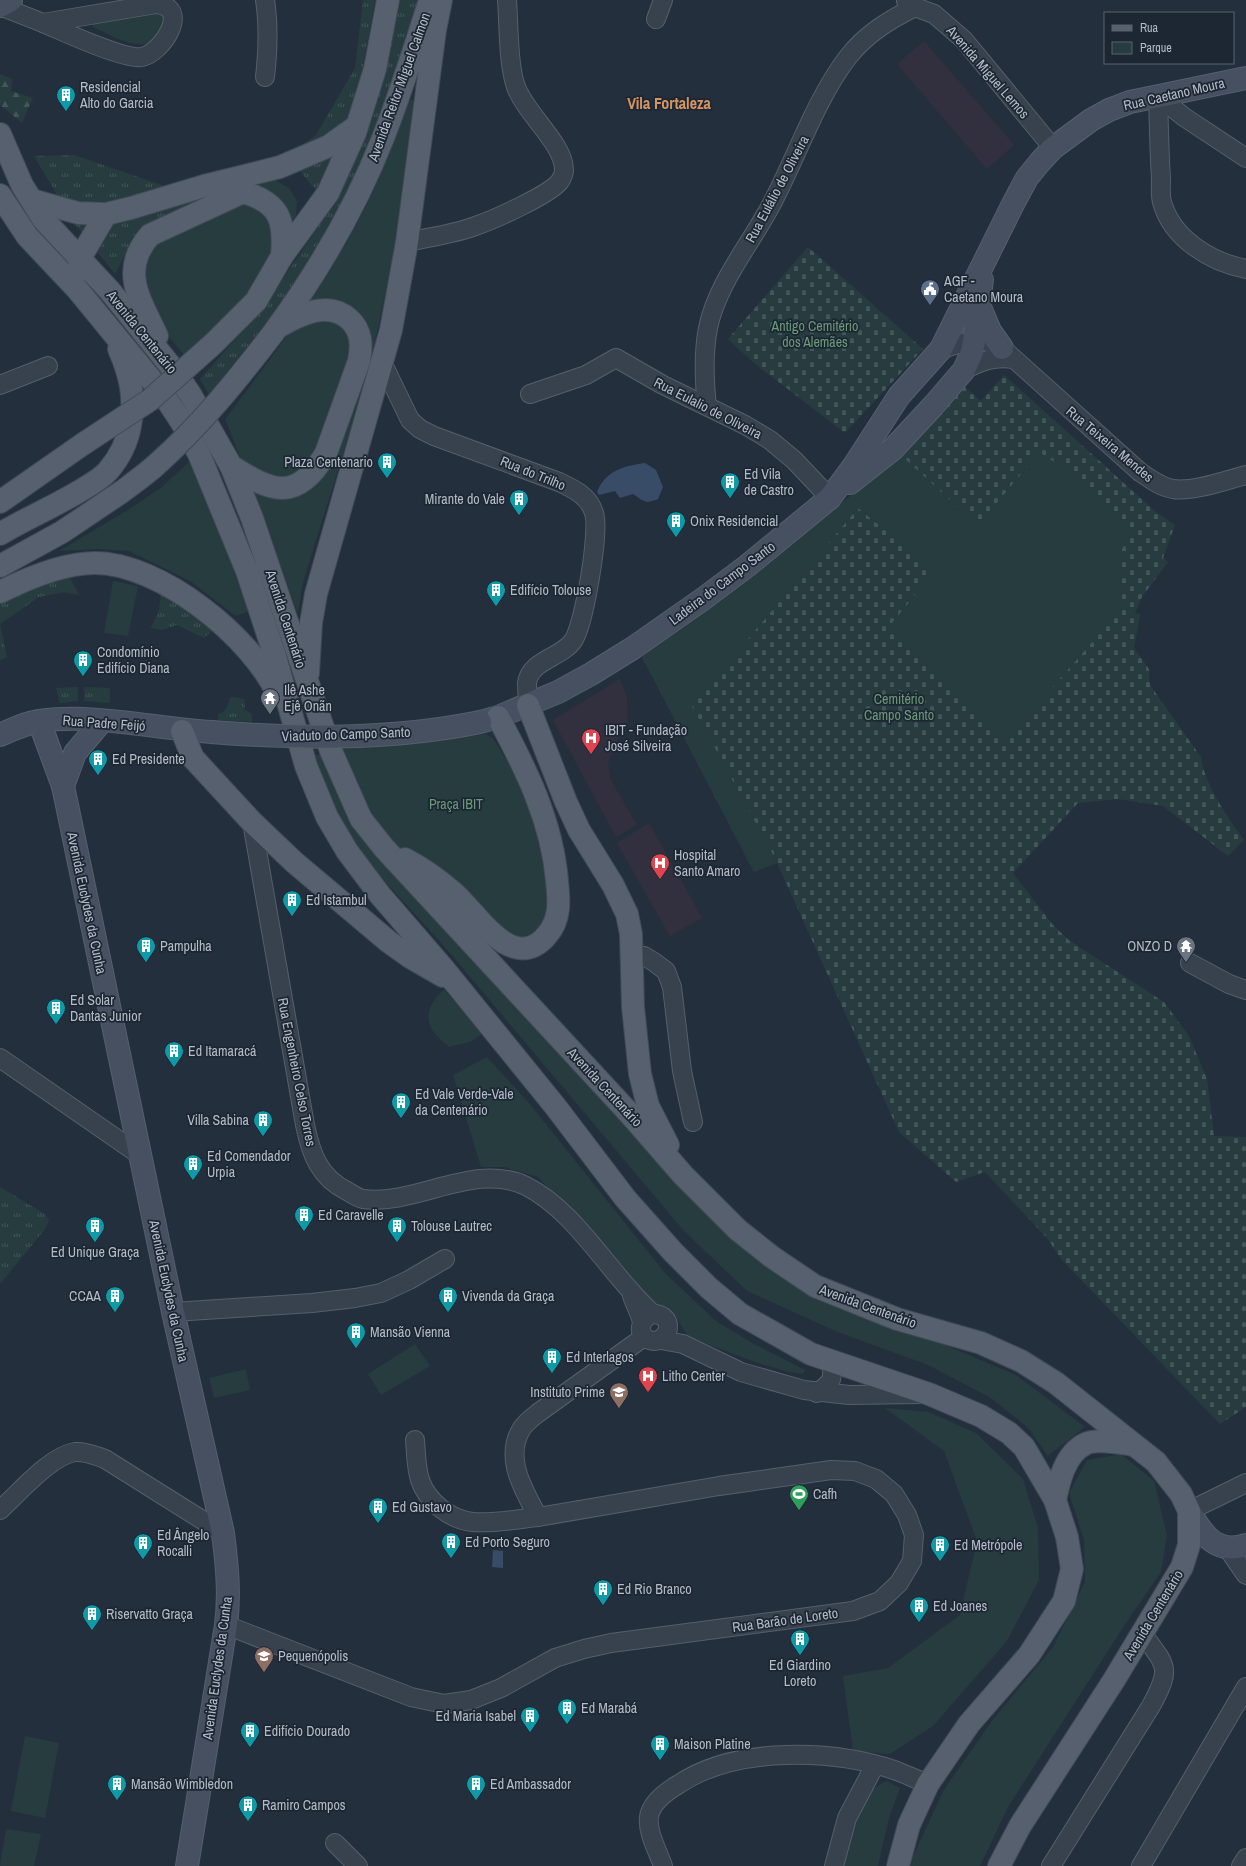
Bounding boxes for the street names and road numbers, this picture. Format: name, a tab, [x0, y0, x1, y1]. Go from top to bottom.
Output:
street label: Avenida Reitor Miguel Calmon	[363, 10, 434, 165]
street label: Avenida Miguel Lemos	[942, 21, 1033, 122]
street label: Rua Caetano Moura	[1122, 73, 1227, 114]
street label: Rua Eulálio de Oliveira	[741, 132, 813, 246]
street label: Avenida Centenário	[102, 286, 181, 377]
street label: Rua Eulalio de Oliveira	[651, 373, 766, 443]
street label: Rua Teixeira Mendes	[1062, 402, 1158, 486]
street label: Rua do Trilho	[498, 452, 568, 494]
street label: Ladeira do Campo Santo	[665, 537, 779, 629]
street label: Avenida Centenário	[261, 567, 310, 670]
street label: Rua Padre Feijó	[62, 711, 146, 735]
street label: Viaduto do Campo Santo	[281, 723, 411, 745]
street label: Avenida Euclydes da Cunha	[63, 829, 111, 976]
street label: Rua Engenheiro Celso Torres	[274, 996, 320, 1148]
street label: Avenida Centenário	[563, 1043, 646, 1130]
street label: Avenida Euclydes da Cunha	[145, 1217, 193, 1364]
street label: Avenida Centenário	[816, 1280, 919, 1332]
street label: Avenida Centenário	[1119, 1567, 1187, 1664]
street label: Avenida Euclydes da Cunha	[198, 1595, 236, 1742]
street label: Rua Barão de Loreto	[731, 1604, 839, 1636]

